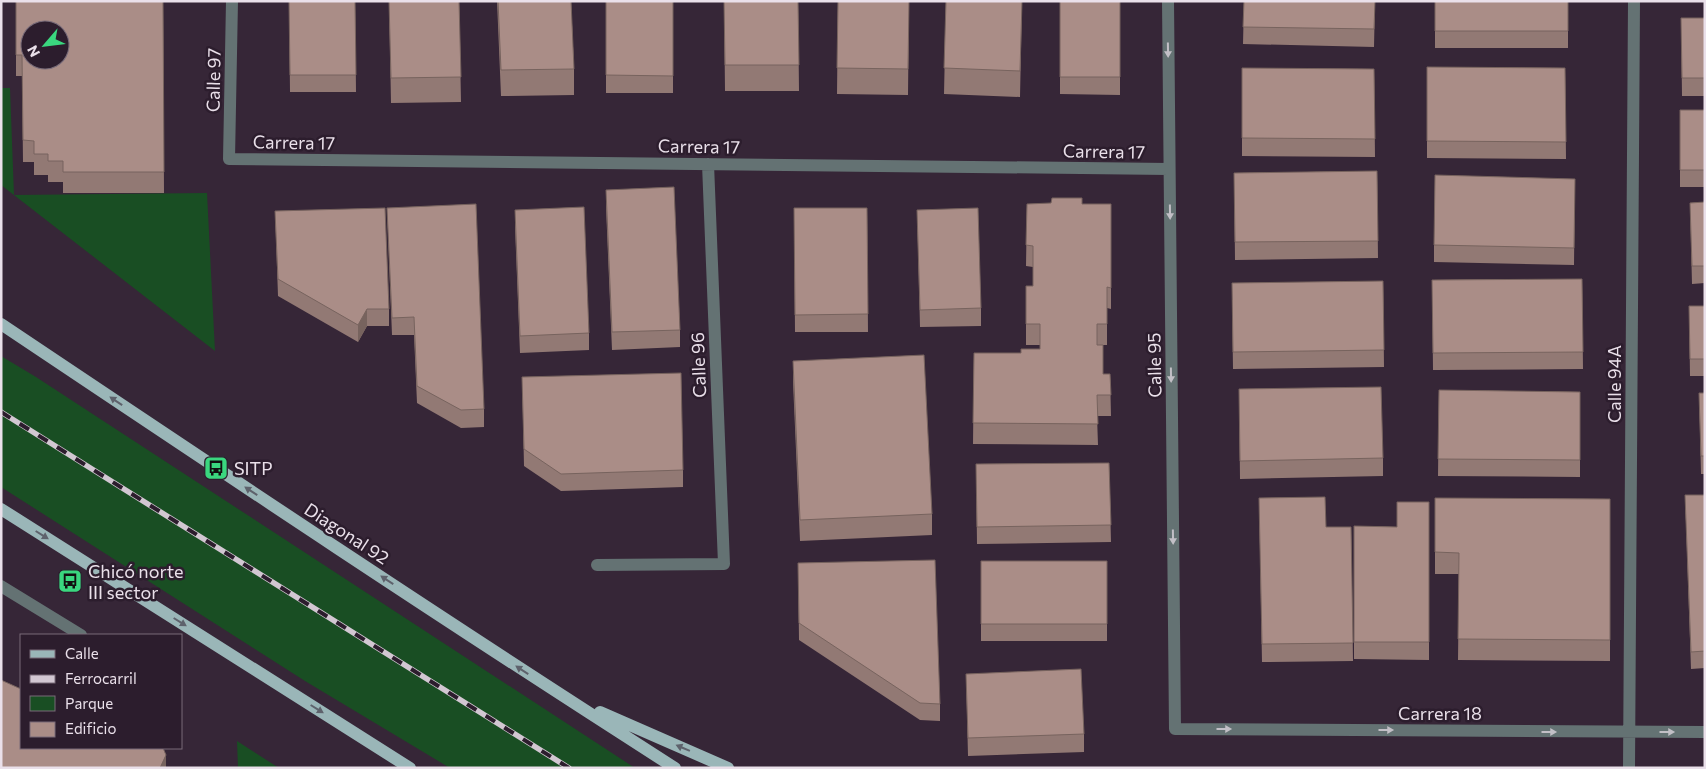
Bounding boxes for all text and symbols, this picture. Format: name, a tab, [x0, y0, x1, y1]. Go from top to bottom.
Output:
north arrow	[20, 20, 70, 70]
one-way arrow	[1164, 42, 1172, 58]
text: N	[23, 43, 43, 60]
street label: Calle 97	[201, 48, 225, 112]
street label: Carrera 17	[253, 130, 335, 154]
street label: Carrera 17	[658, 134, 740, 158]
street label: Carrera 17	[1063, 139, 1145, 163]
one-way arrow	[1166, 205, 1174, 221]
street label: Calle 96	[686, 332, 710, 398]
street label: Calle 95	[1142, 332, 1166, 398]
street label: Calle 94A	[1603, 345, 1625, 423]
one-way arrow	[1168, 367, 1176, 383]
one-way arrow	[109, 396, 122, 406]
bus stop icon: SITP	[203, 455, 229, 481]
place label: SITP	[234, 457, 272, 479]
one-way arrow	[244, 486, 258, 496]
street label: Diagonal 92	[301, 498, 393, 568]
one-way arrow	[36, 530, 49, 539]
one-way arrow	[1169, 530, 1177, 546]
place label: Chicó norte III sector	[88, 560, 183, 603]
bus stop icon: Chicó norte III sector	[57, 568, 83, 594]
one-way arrow	[380, 575, 393, 585]
one-way arrow	[173, 617, 186, 627]
legend	[20, 634, 182, 749]
text: Calle	[65, 644, 99, 662]
one-way arrow	[516, 665, 529, 674]
text: Ferrocarril	[65, 669, 137, 687]
text: Parque	[65, 694, 113, 712]
street label: Carrera 18	[1398, 702, 1482, 724]
one-way arrow	[310, 704, 324, 713]
text: Edificio	[65, 719, 116, 737]
one-way arrow	[1216, 725, 1232, 733]
one-way arrow	[1379, 726, 1395, 734]
one-way arrow	[1541, 728, 1557, 736]
one-way arrow	[1659, 728, 1675, 736]
one-way arrow	[676, 744, 690, 752]

